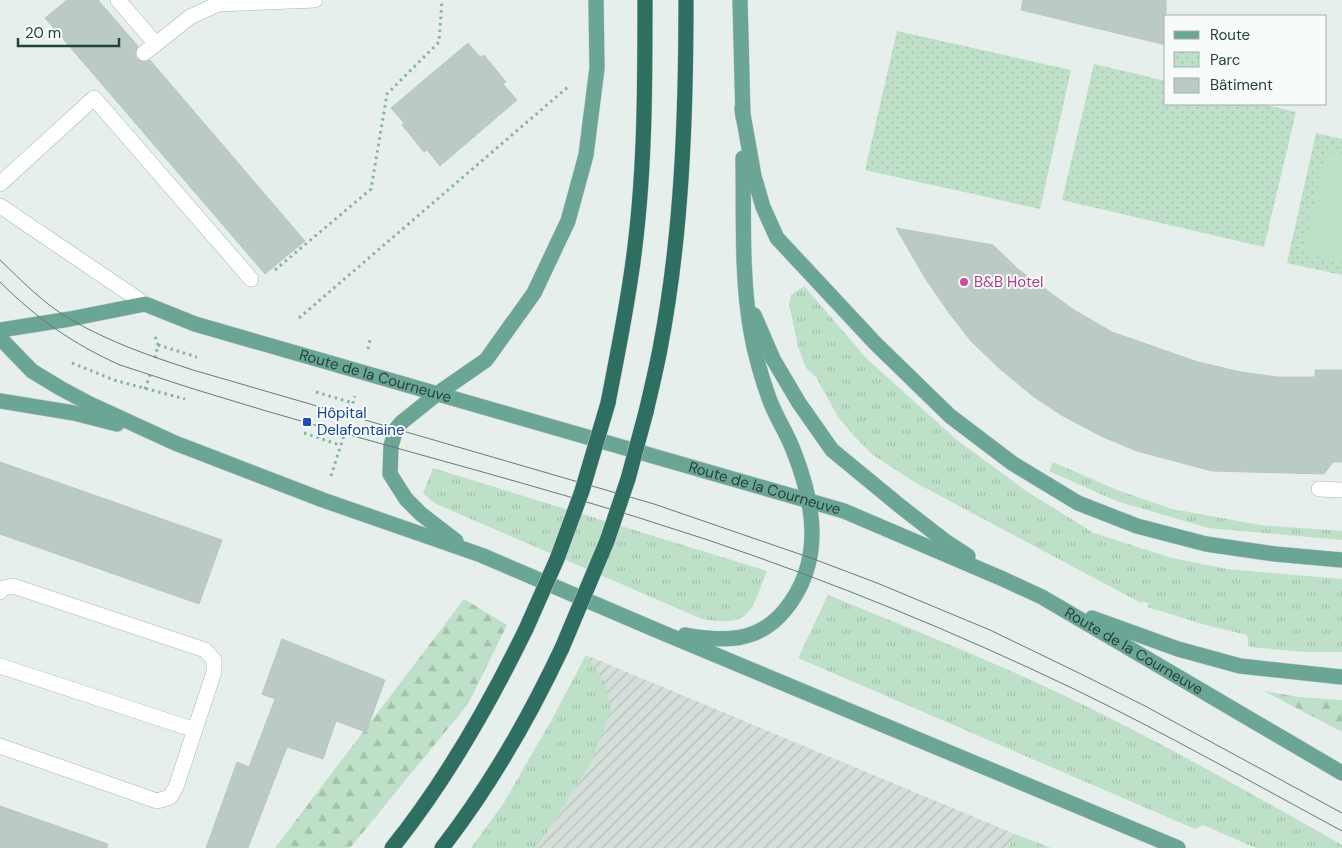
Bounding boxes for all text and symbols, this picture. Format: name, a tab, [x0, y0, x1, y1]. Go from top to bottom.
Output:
scale bar	[18, 15, 119, 47]
legend	[1164, 15, 1327, 105]
text: 20 m	[25, 23, 61, 43]
text: Route	[1210, 25, 1250, 45]
text: Parc	[1210, 50, 1240, 70]
text: Bâtiment	[1210, 75, 1273, 95]
place label: B&B Hotel	[974, 272, 1043, 292]
marker: B&B Hotel	[958, 276, 970, 288]
street label: Route de la Courneuve	[297, 345, 454, 407]
place label: Hôpital Delafontaine	[317, 403, 404, 440]
marker: Hôpital Delafontaine	[301, 416, 313, 428]
street label: Route de la Courneuve	[686, 457, 843, 520]
street label: Route de la Courneuve	[1061, 602, 1207, 699]

